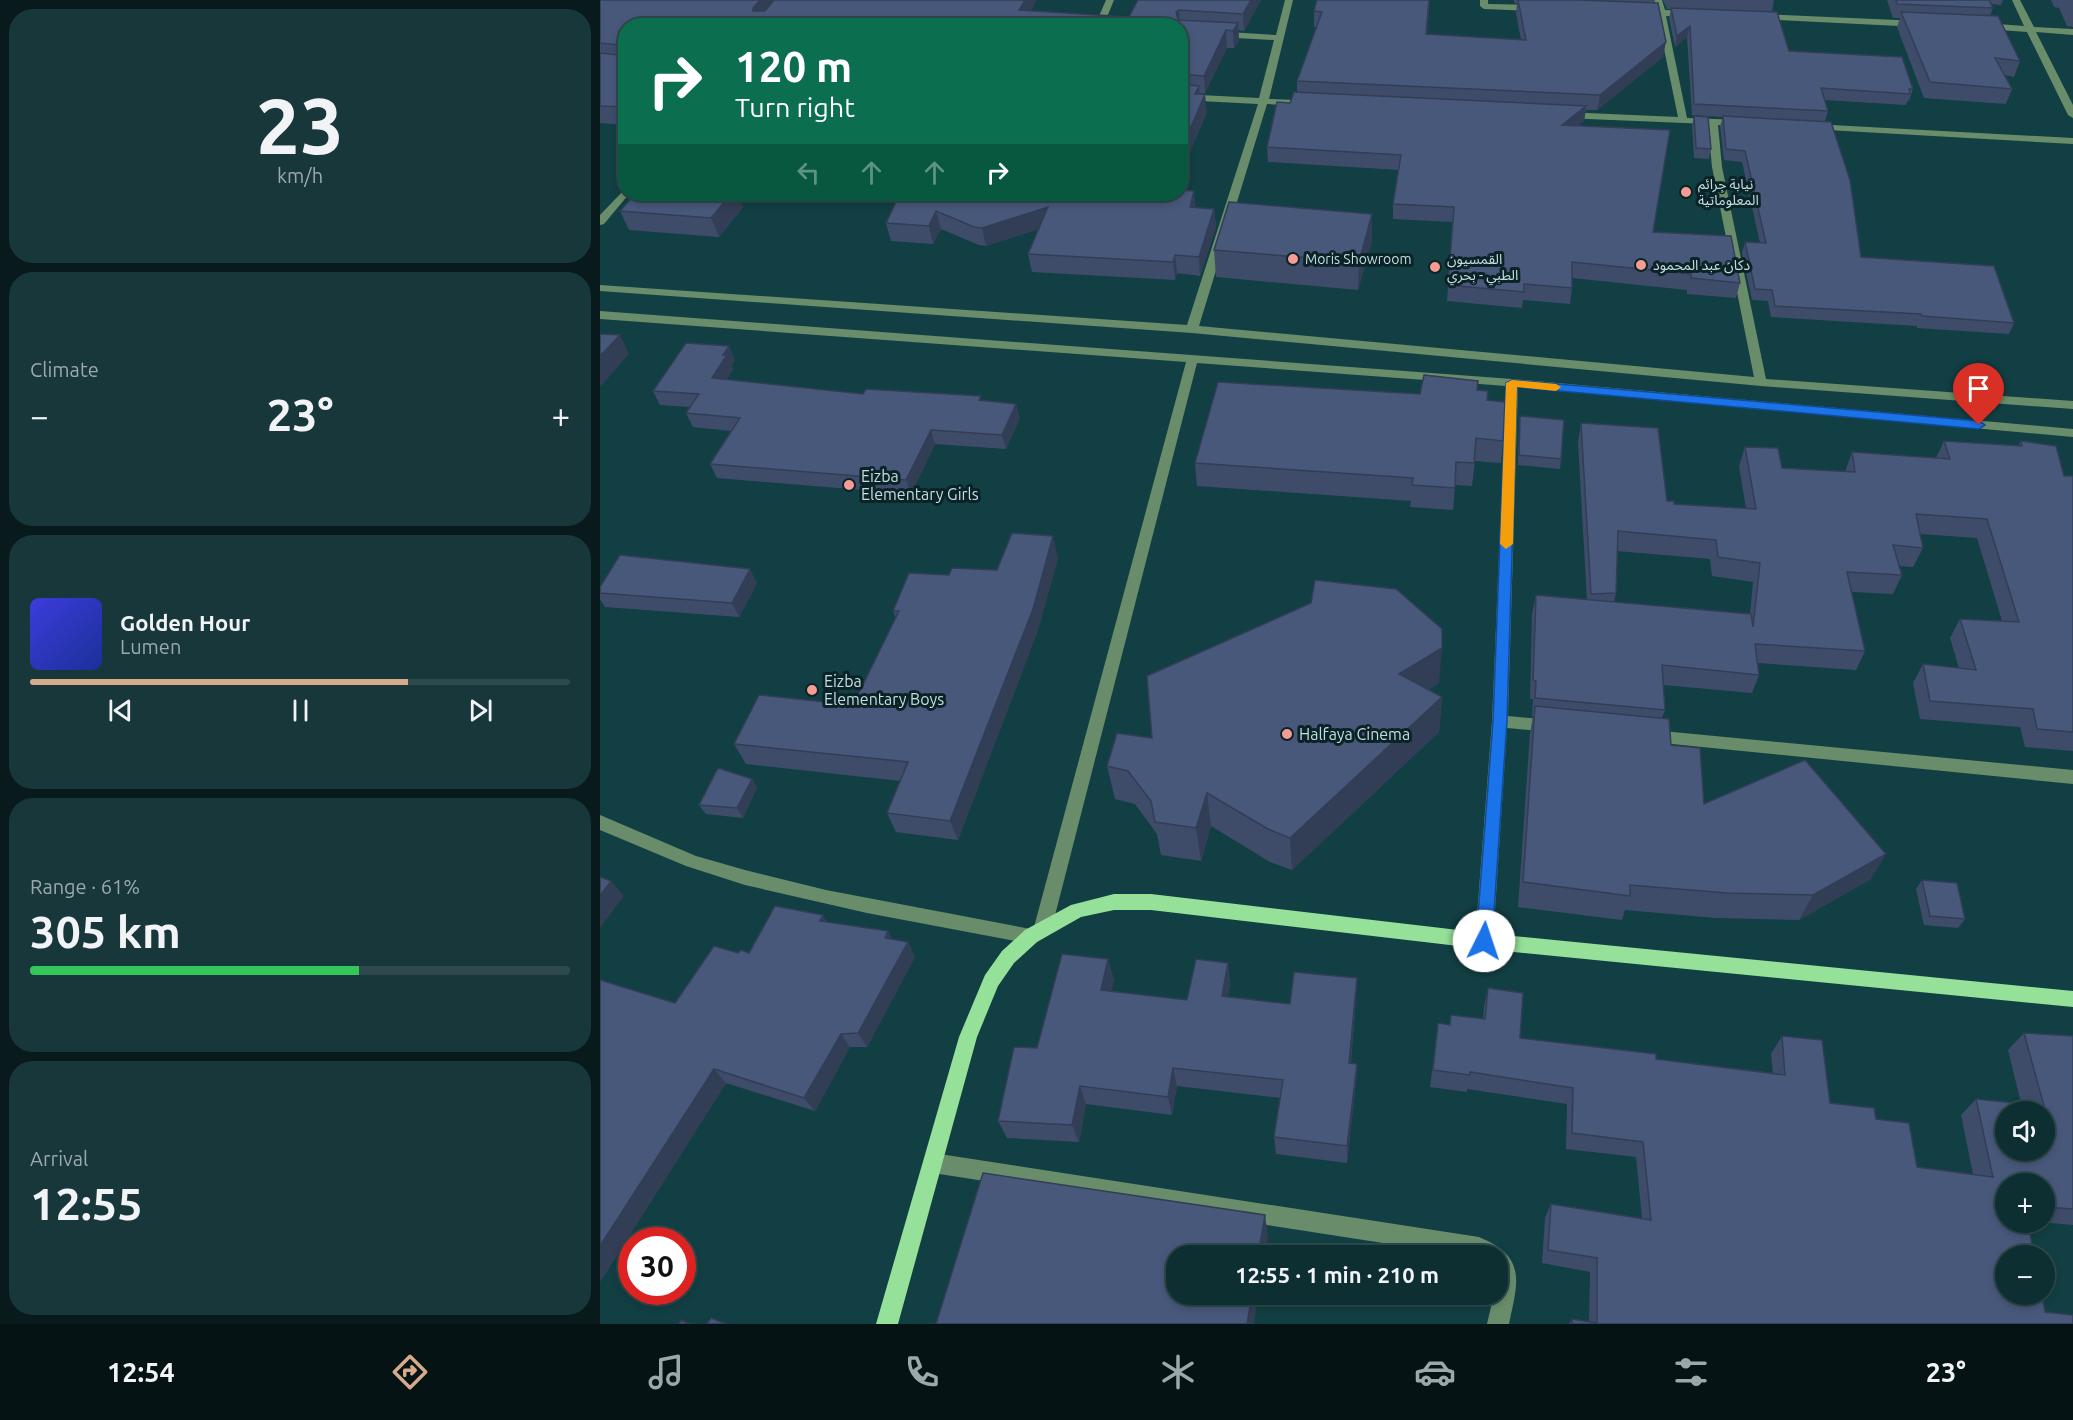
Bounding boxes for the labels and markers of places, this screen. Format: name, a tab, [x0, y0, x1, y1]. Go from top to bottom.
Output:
place label: نيابة جرائم المعلوماتية	[1698, 176, 1759, 209]
marker: نيابة جرائم المعلوماتية	[1679, 185, 1693, 199]
place label: Moris Showroom	[1305, 251, 1411, 267]
place label: القمسيون الطبي - بحري	[1447, 251, 1518, 286]
marker: Moris Showroom	[1286, 252, 1300, 266]
place label: دكان عبد المحمود	[1653, 257, 1750, 274]
marker: دكان عبد المحمود	[1634, 258, 1648, 272]
marker: القمسيون الطبي - بحري	[1428, 260, 1442, 274]
pin	[1953, 363, 2004, 425]
place label: Eizba Elementary Girls	[861, 467, 979, 503]
marker: Eizba Elementary Girls	[842, 478, 856, 492]
place label: Eizba Elementary Boys	[824, 672, 944, 708]
marker: Eizba Elementary Boys	[805, 683, 819, 697]
place label: Halfaya Cinema	[1299, 725, 1410, 743]
marker: Halfaya Cinema	[1280, 727, 1294, 741]

